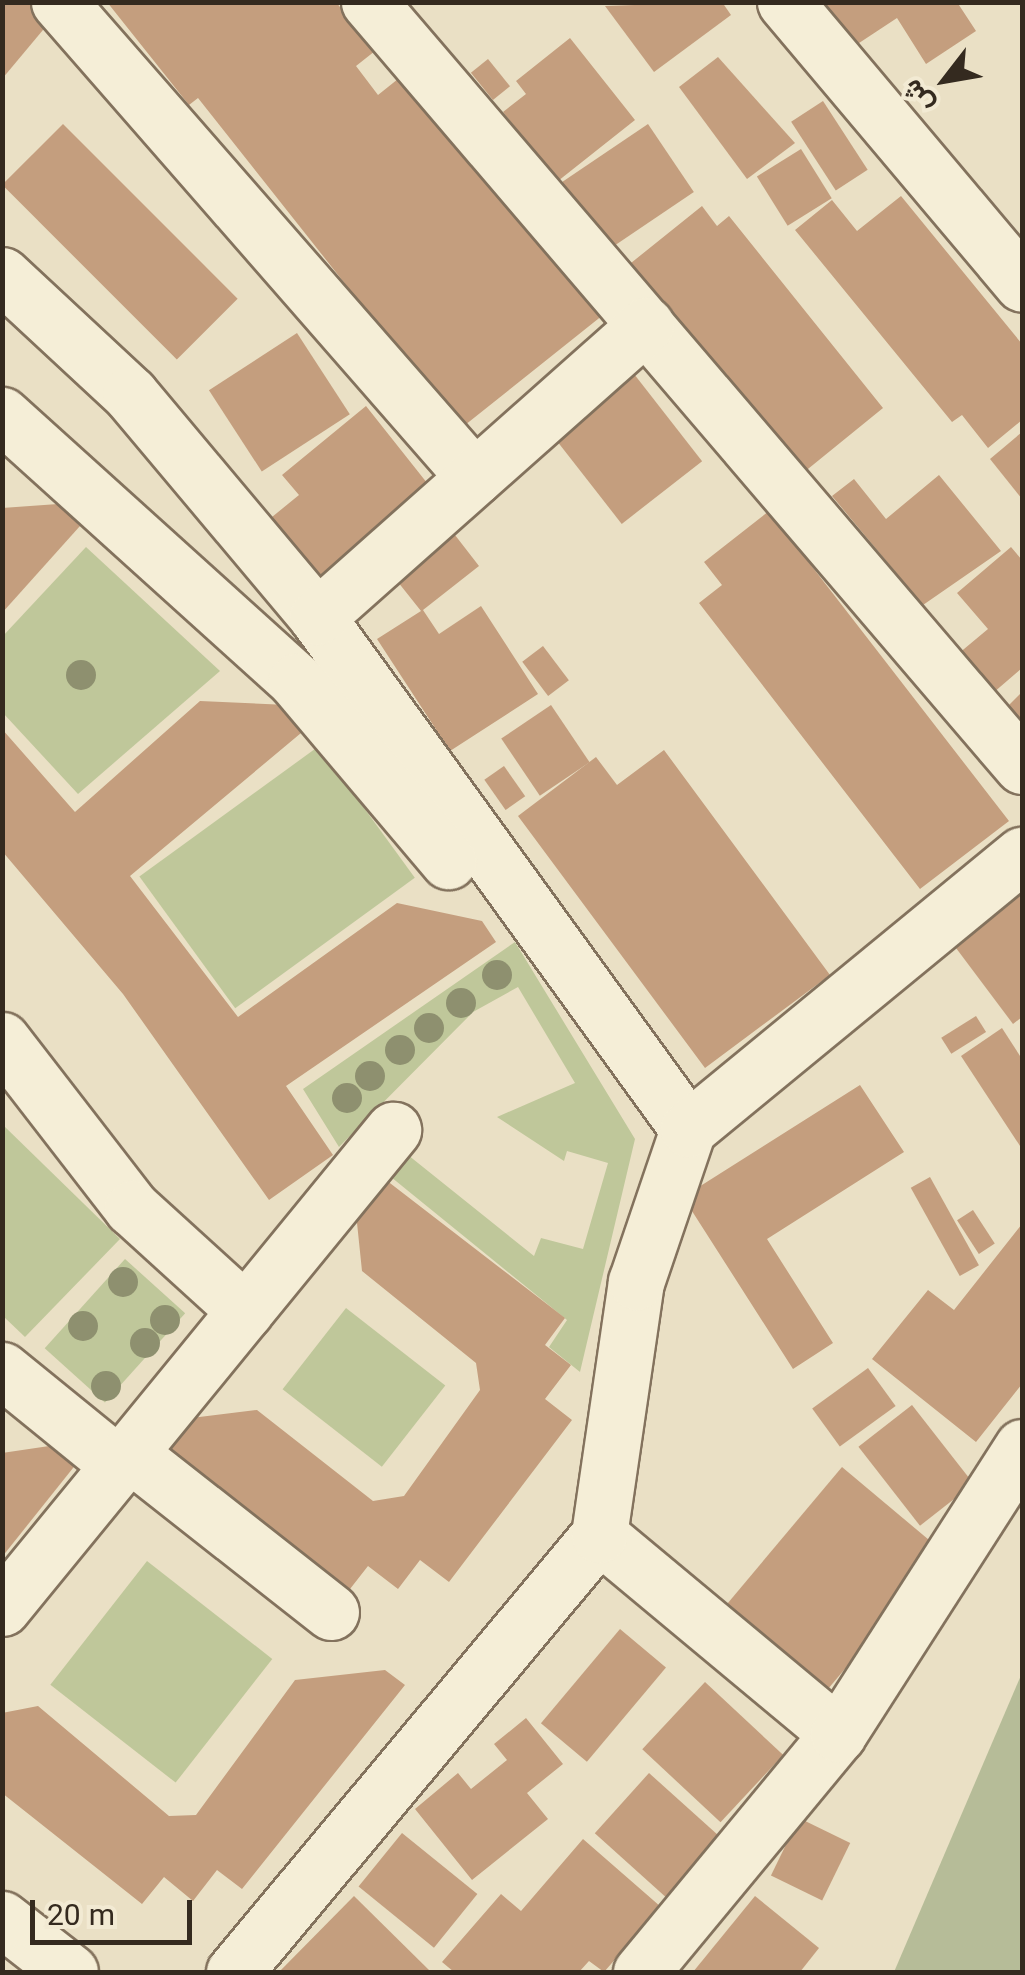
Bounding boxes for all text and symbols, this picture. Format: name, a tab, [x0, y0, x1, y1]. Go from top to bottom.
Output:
north arrow	[895, 30, 995, 130]
text: ش	[892, 70, 947, 121]
scale bar	[35, 1880, 198, 1942]
text: 20 m	[47, 1894, 115, 1941]

